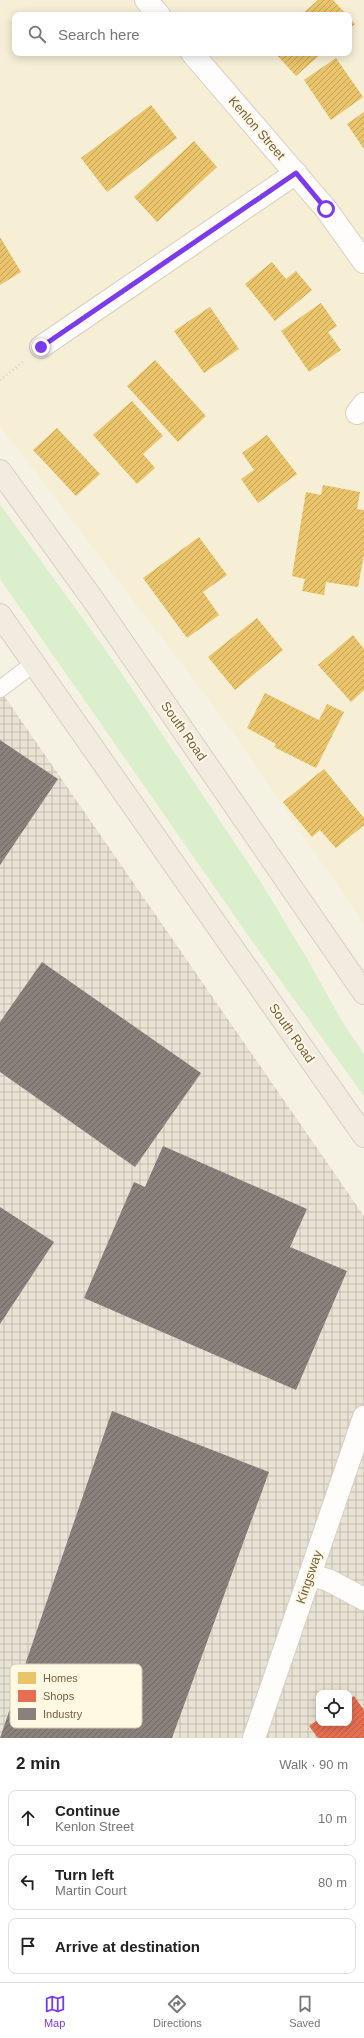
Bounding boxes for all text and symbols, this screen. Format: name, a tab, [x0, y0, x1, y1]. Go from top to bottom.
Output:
search box	[12, 12, 352, 56]
icon: search	[26, 23, 48, 45]
text: Search here	[58, 26, 140, 43]
street label: Kenlon Street	[225, 93, 289, 163]
route start	[317, 200, 335, 218]
route end	[32, 338, 50, 356]
street label: South Road	[158, 699, 210, 763]
street label: South Road	[266, 1001, 318, 1065]
street label: Kingsway	[293, 1548, 325, 1606]
legend	[10, 1664, 142, 1728]
text: Homes	[43, 1672, 78, 1684]
text: Shops	[43, 1690, 75, 1702]
map controls	[316, 1690, 352, 1726]
button: locate	[316, 1690, 352, 1726]
text: Industry	[43, 1708, 83, 1720]
text: 2 min	[16, 1754, 60, 1773]
text: Walk · 90 m	[279, 1757, 348, 1772]
text: Continue	[55, 1802, 120, 1819]
icon: ahead	[17, 1807, 39, 1829]
text: 10 m	[318, 1811, 347, 1826]
text: Kenlon Street	[55, 1819, 134, 1834]
text: Turn left	[55, 1866, 114, 1883]
icon: left	[17, 1871, 39, 1893]
text: 80 m	[318, 1875, 347, 1890]
text: Martin Court	[55, 1883, 127, 1898]
icon: arrive	[17, 1935, 39, 1957]
text: Arrive at destination	[55, 1938, 200, 1955]
tab: Map	[44, 1993, 66, 2029]
tab: Directions	[153, 1993, 202, 2029]
tab: Saved	[289, 1993, 320, 2029]

